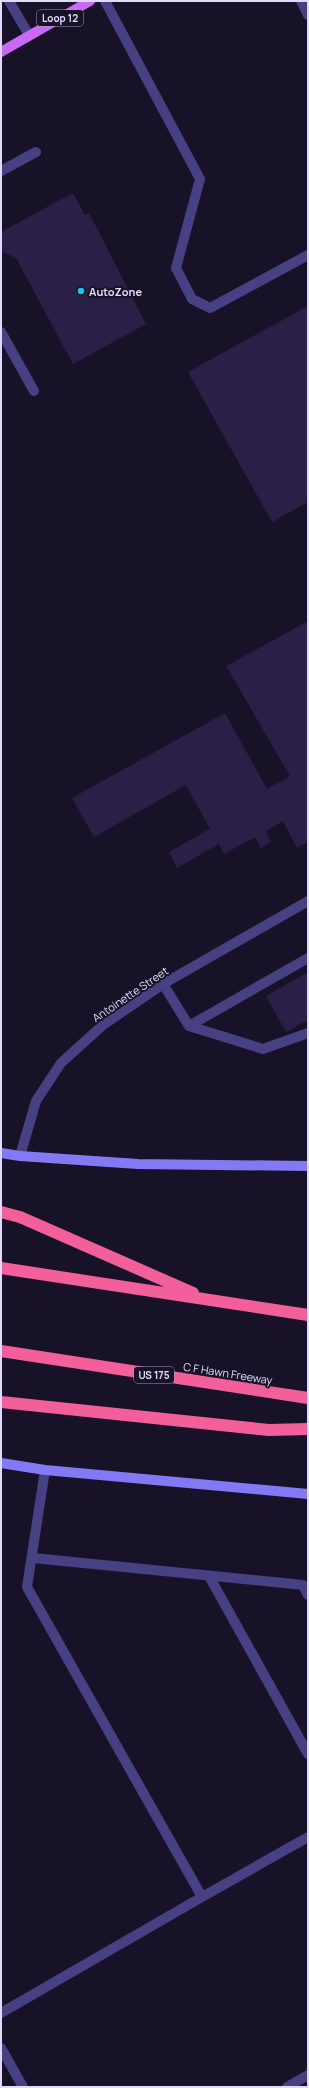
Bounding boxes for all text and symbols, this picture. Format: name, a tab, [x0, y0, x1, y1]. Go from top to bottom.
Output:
road number: Loop 12	[37, 10, 83, 26]
place label: AutoZone	[89, 284, 142, 299]
marker: AutoZone	[76, 286, 86, 296]
street label: Antoinette Street	[89, 963, 171, 1025]
street label: C F Hawn Freeway	[182, 1359, 274, 1387]
road number: US 175	[134, 1367, 174, 1383]

